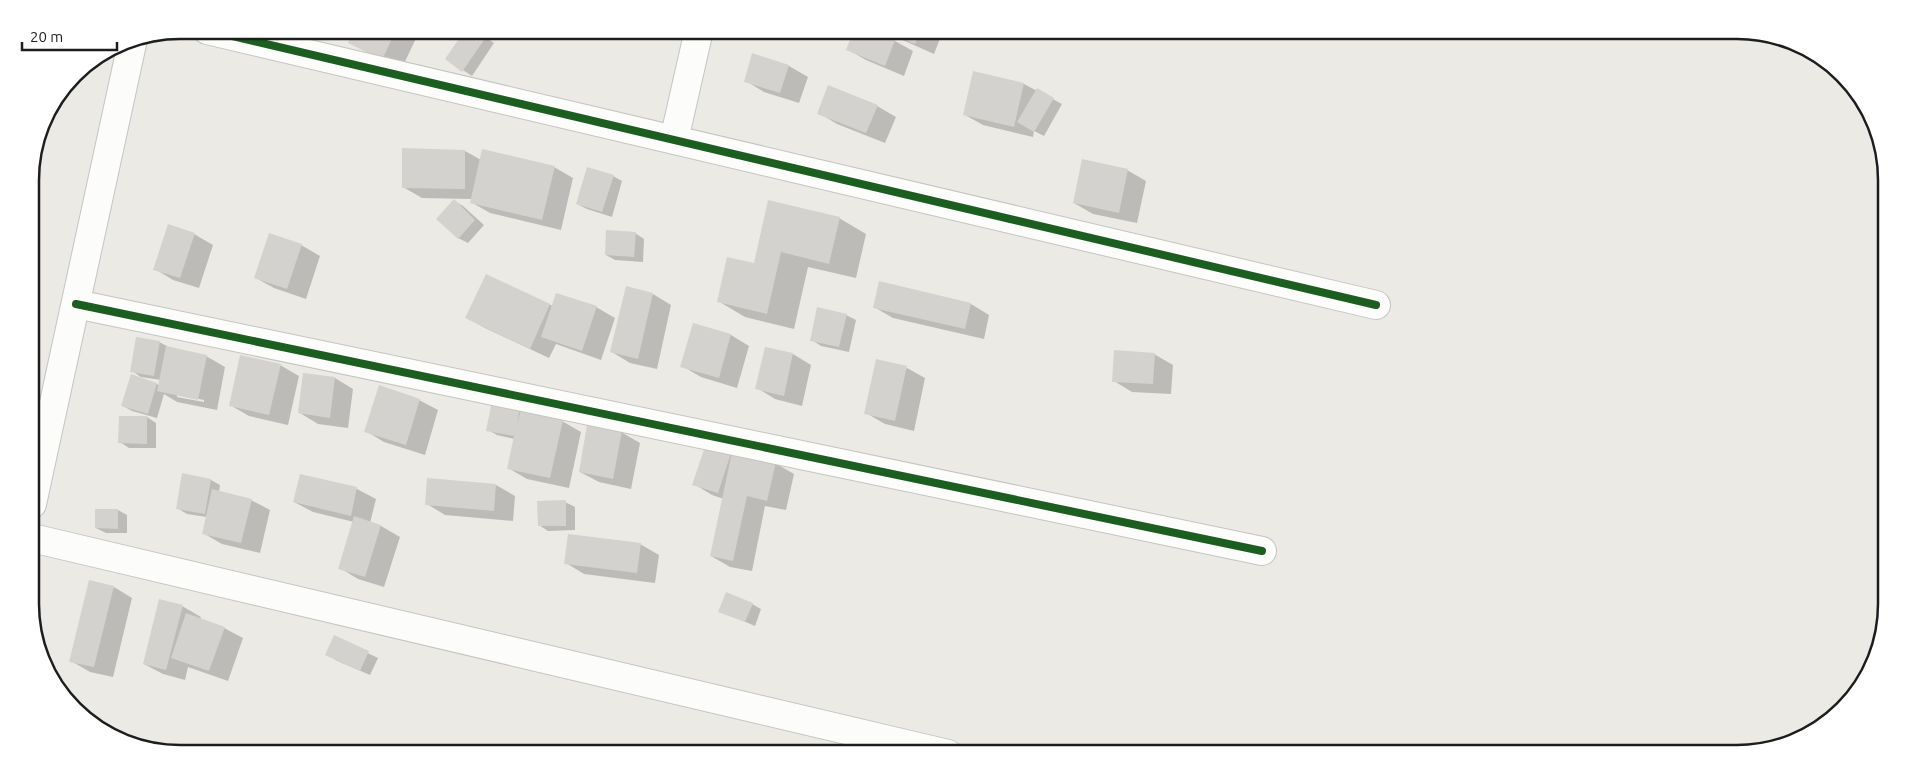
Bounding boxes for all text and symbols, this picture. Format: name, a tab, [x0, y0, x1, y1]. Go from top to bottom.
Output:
scale bar	[22, 20, 118, 52]
text: 20 m	[30, 28, 63, 45]

